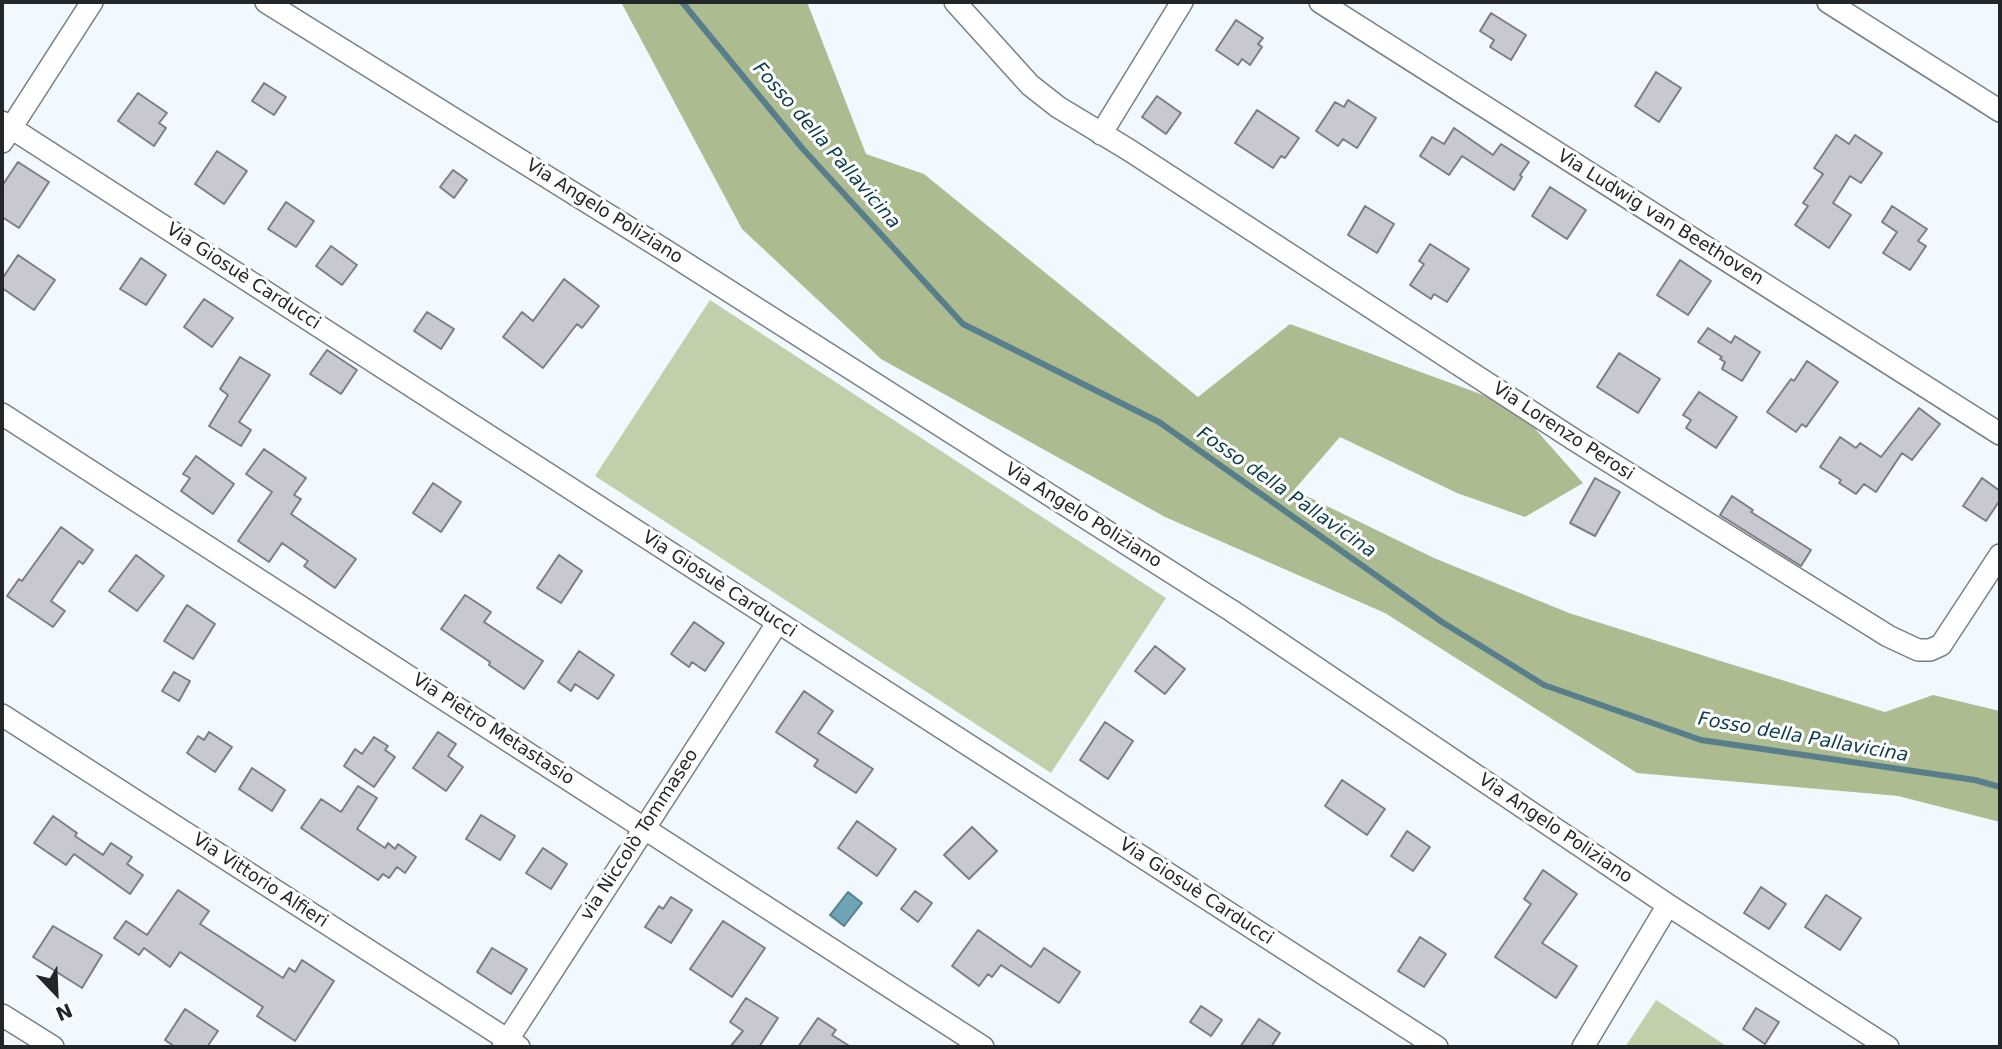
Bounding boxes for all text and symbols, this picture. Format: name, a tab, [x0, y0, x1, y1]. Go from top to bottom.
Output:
water label: Fosso della Pallavicina	[747, 58, 905, 234]
street label: Via Ludwig van Beethoven	[1553, 146, 1767, 290]
street label: Via Angelo Poliziano	[522, 155, 686, 269]
street label: Via Giosuè Carducci	[162, 219, 324, 335]
street label: Via Lorenzo Perosi	[1488, 378, 1638, 486]
water label: Fosso della Pallavicina	[1192, 423, 1380, 563]
street label: Via Angelo Poliziano	[1001, 459, 1165, 573]
street label: Via Giosuè Carducci	[638, 527, 800, 643]
street label: Via Pietro Metastasio	[408, 670, 578, 790]
water label: Fosso della Pallavicina	[1696, 708, 1910, 768]
street label: via Niccolò Tommaseo	[576, 745, 704, 925]
street label: Via Angelo Poliziano	[1474, 770, 1636, 888]
street label: Via Vittorio Alfieri	[188, 829, 332, 933]
street label: Via Giosuè Carducci	[1115, 834, 1277, 950]
north arrow	[21, 958, 91, 1028]
text: N	[53, 999, 76, 1026]

